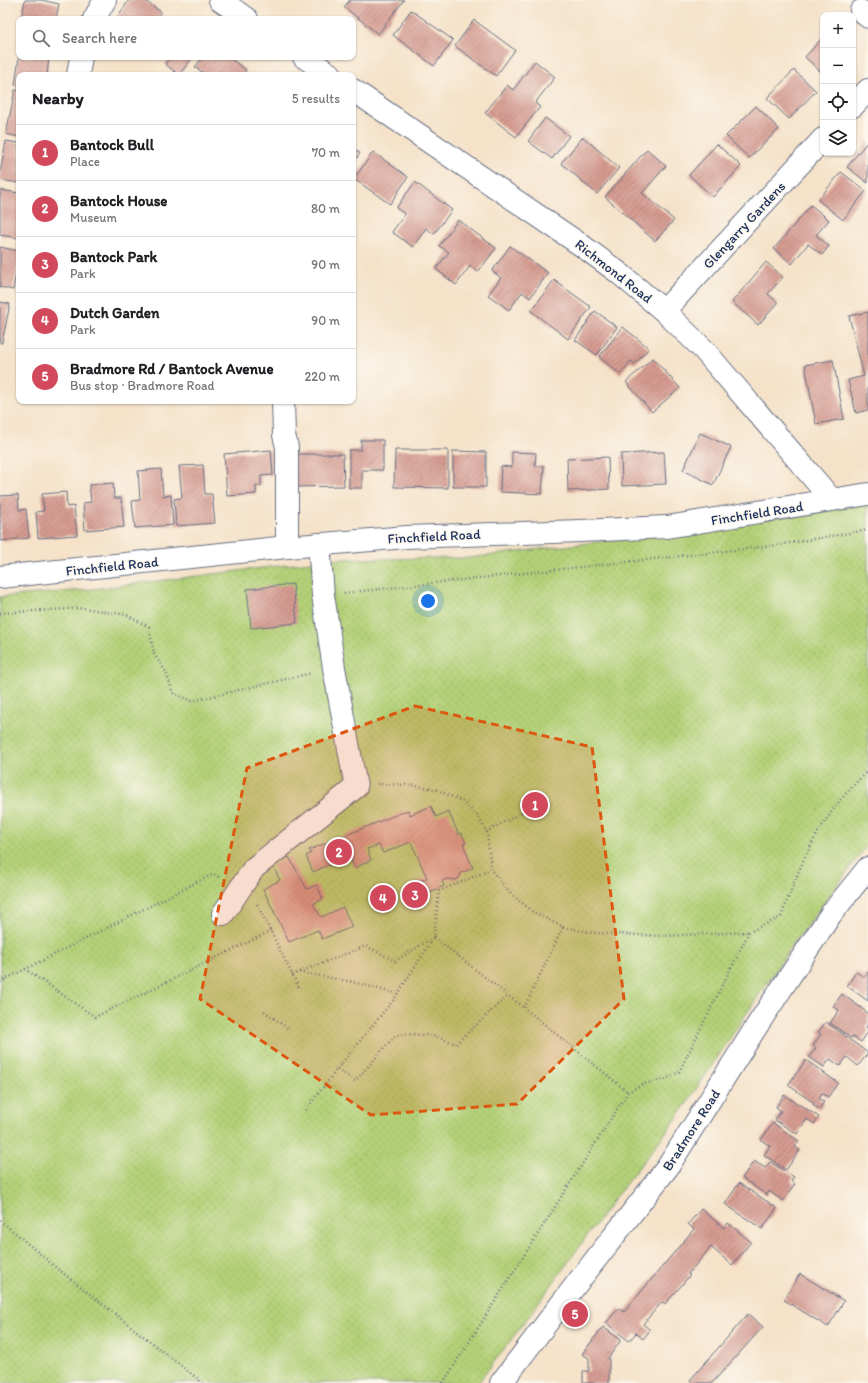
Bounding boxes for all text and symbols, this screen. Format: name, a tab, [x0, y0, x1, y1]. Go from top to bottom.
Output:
map controls	[820, 12, 856, 156]
button: +	[820, 12, 856, 48]
search box	[16, 16, 356, 60]
icon: search	[30, 27, 52, 49]
text: Search here	[62, 29, 137, 47]
button: −	[820, 48, 856, 84]
button: locate	[820, 84, 856, 120]
text: Nearby	[32, 88, 84, 108]
text: 5 results	[292, 91, 340, 106]
button: layers	[820, 120, 856, 156]
text: Bantock Bull	[70, 136, 154, 154]
text: 1	[42, 145, 48, 160]
text: 70 m	[312, 145, 340, 160]
text: Place	[70, 154, 100, 169]
street label: Glengarry Gardens	[700, 178, 789, 273]
text: Bantock House	[70, 192, 167, 210]
text: 2	[42, 201, 48, 216]
text: 80 m	[311, 201, 340, 216]
text: Museum	[70, 210, 117, 225]
street label: Richmond Road	[572, 236, 656, 307]
text: Bantock Park	[70, 248, 157, 266]
text: 3	[41, 257, 49, 272]
text: 90 m	[311, 257, 340, 272]
text: Park	[70, 266, 96, 281]
text: Dutch Garden	[70, 304, 160, 322]
text: 4	[41, 313, 49, 328]
text: 90 m	[311, 313, 340, 328]
text: Park	[70, 322, 96, 337]
text: Bradmore Rd / Bantock Avenue	[70, 360, 274, 378]
text: 5	[42, 369, 48, 384]
text: 220 m	[304, 369, 340, 384]
text: Bus stop · Bradmore Road	[70, 378, 214, 393]
street label: Finchfield Road	[710, 498, 805, 529]
street label: Finchfield Road	[387, 526, 481, 547]
street label: Finchfield Road	[65, 553, 160, 580]
your location	[418, 591, 438, 611]
pin: 1	[522, 790, 548, 820]
pin: 2	[326, 837, 352, 867]
pin: 3	[402, 880, 428, 910]
pin: 4	[370, 883, 396, 913]
street label: Bradmore Road	[659, 1086, 724, 1174]
pin: 5	[562, 1299, 588, 1329]

